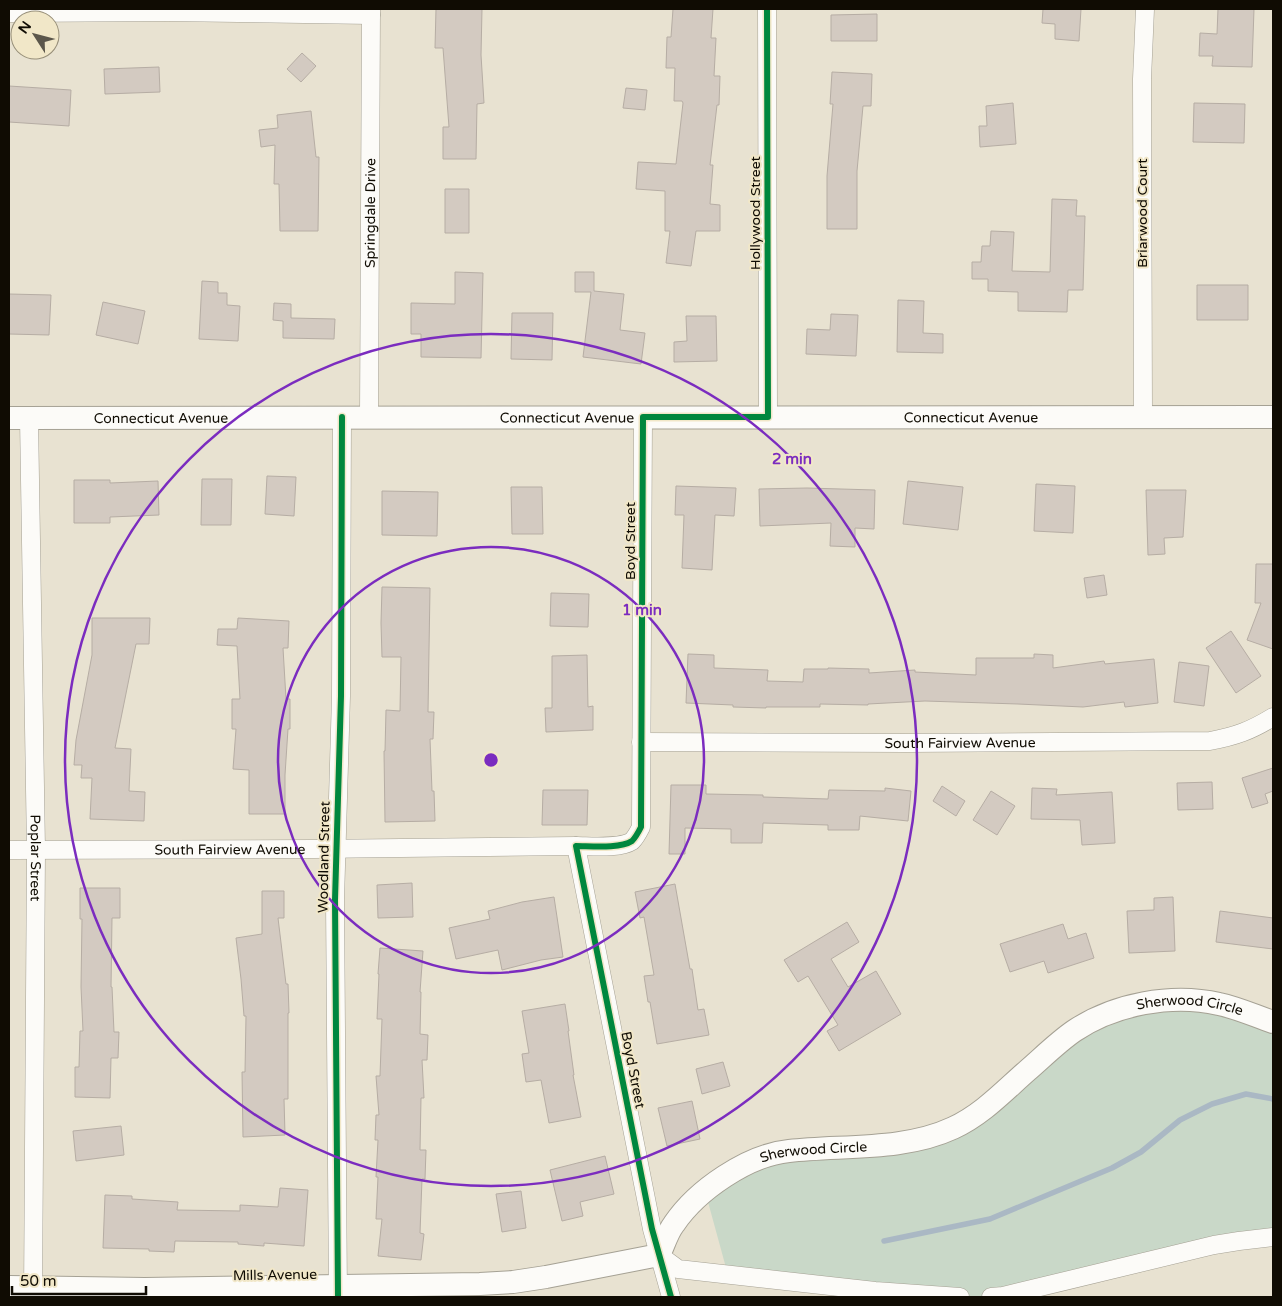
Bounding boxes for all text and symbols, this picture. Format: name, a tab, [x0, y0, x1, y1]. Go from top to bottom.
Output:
north arrow	[10, 10, 60, 60]
text: N	[15, 18, 35, 37]
street label: Hollywood Street	[747, 155, 764, 270]
street label: Springdale Drive	[361, 158, 379, 268]
street label: Briarwood Court	[1134, 158, 1151, 268]
street label: Connecticut Avenue	[94, 409, 228, 426]
street label: Connecticut Avenue	[500, 409, 634, 426]
street label: Connecticut Avenue	[904, 409, 1038, 426]
text: 2 min	[772, 450, 812, 468]
street label: Boyd Street	[622, 501, 639, 580]
text: 1 min	[622, 601, 662, 619]
street label: South Fairview Avenue	[884, 734, 1036, 752]
centre of rings	[482, 751, 500, 769]
street label: Woodland Street	[315, 800, 333, 913]
street label: Poplar Street	[27, 814, 45, 902]
street label: South Fairview Avenue	[154, 841, 306, 858]
street label: Sherwood Circle	[1135, 991, 1246, 1019]
street label: Boyd Street	[617, 1030, 649, 1111]
street label: Sherwood Circle	[757, 1138, 868, 1166]
scale bar	[12, 1264, 146, 1296]
street label: Mills Avenue	[233, 1266, 317, 1284]
text: 50 m	[20, 1272, 57, 1290]

